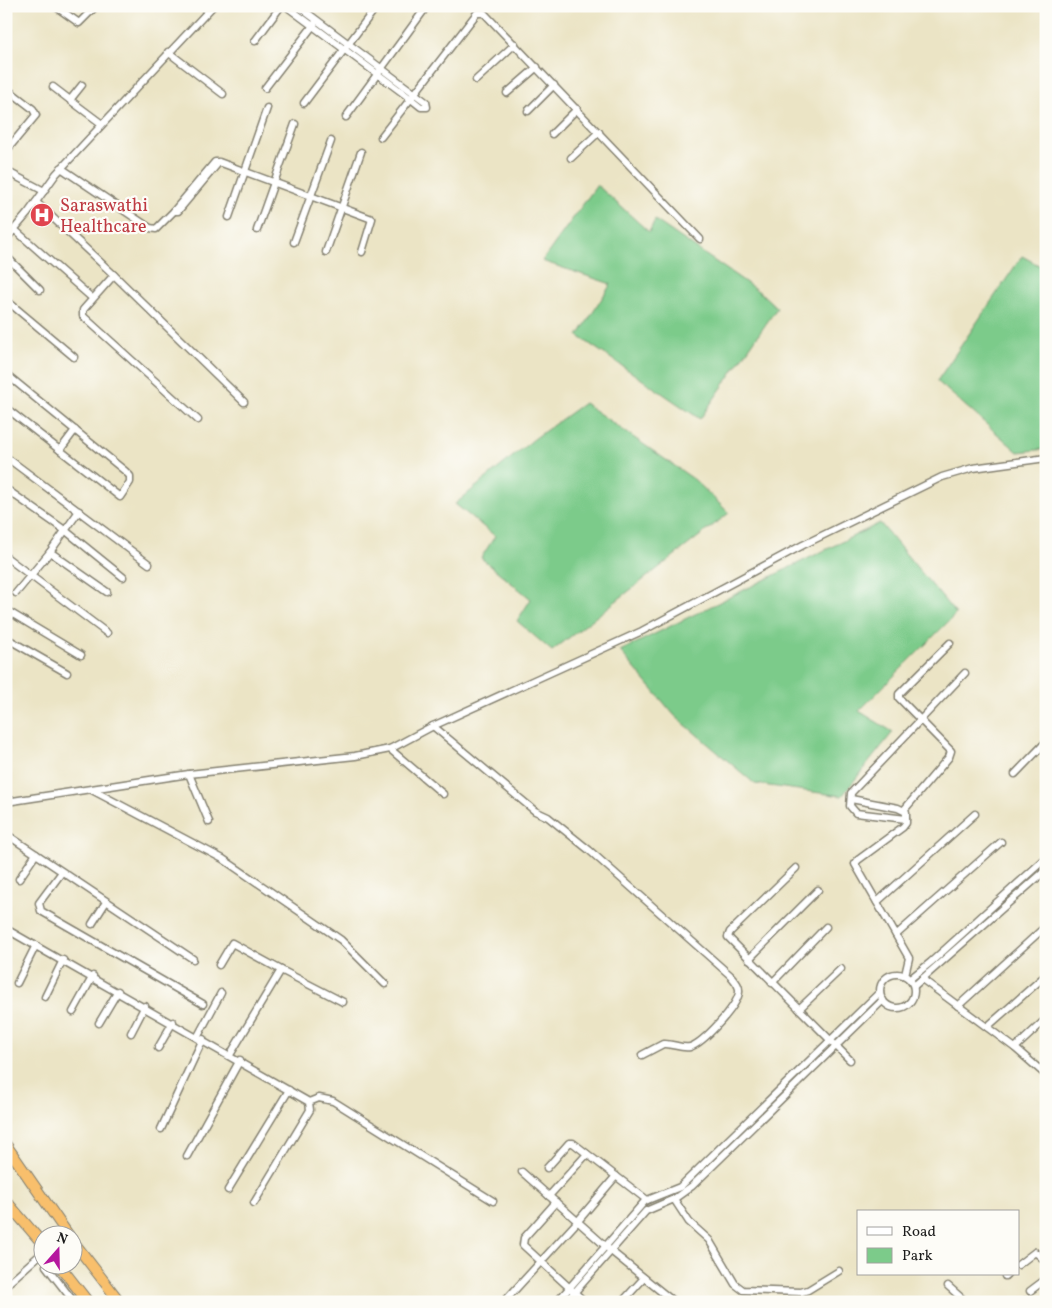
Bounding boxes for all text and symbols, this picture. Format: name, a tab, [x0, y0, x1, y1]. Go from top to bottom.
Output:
place label: Saraswathi Healthcare	[60, 194, 148, 240]
hospital icon: Saraswathi Healthcare	[29, 202, 55, 228]
legend	[857, 1210, 1020, 1276]
text: Road	[902, 1222, 936, 1243]
north arrow	[32, 1226, 82, 1276]
text: N	[54, 1229, 70, 1250]
text: Park	[902, 1246, 933, 1267]

